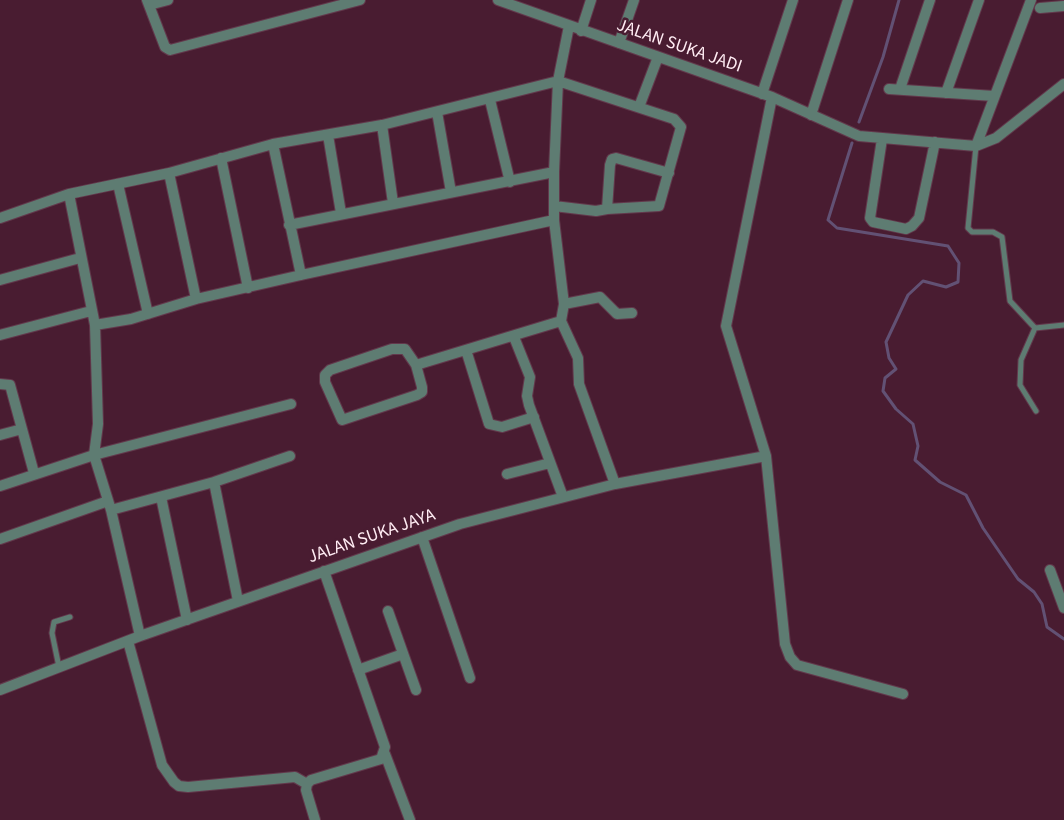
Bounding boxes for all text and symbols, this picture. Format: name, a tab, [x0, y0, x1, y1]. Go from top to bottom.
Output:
street label: JALAN SUKA JADI	[613, 15, 745, 79]
street label: JALAN SUKA JAYA	[305, 505, 439, 569]

